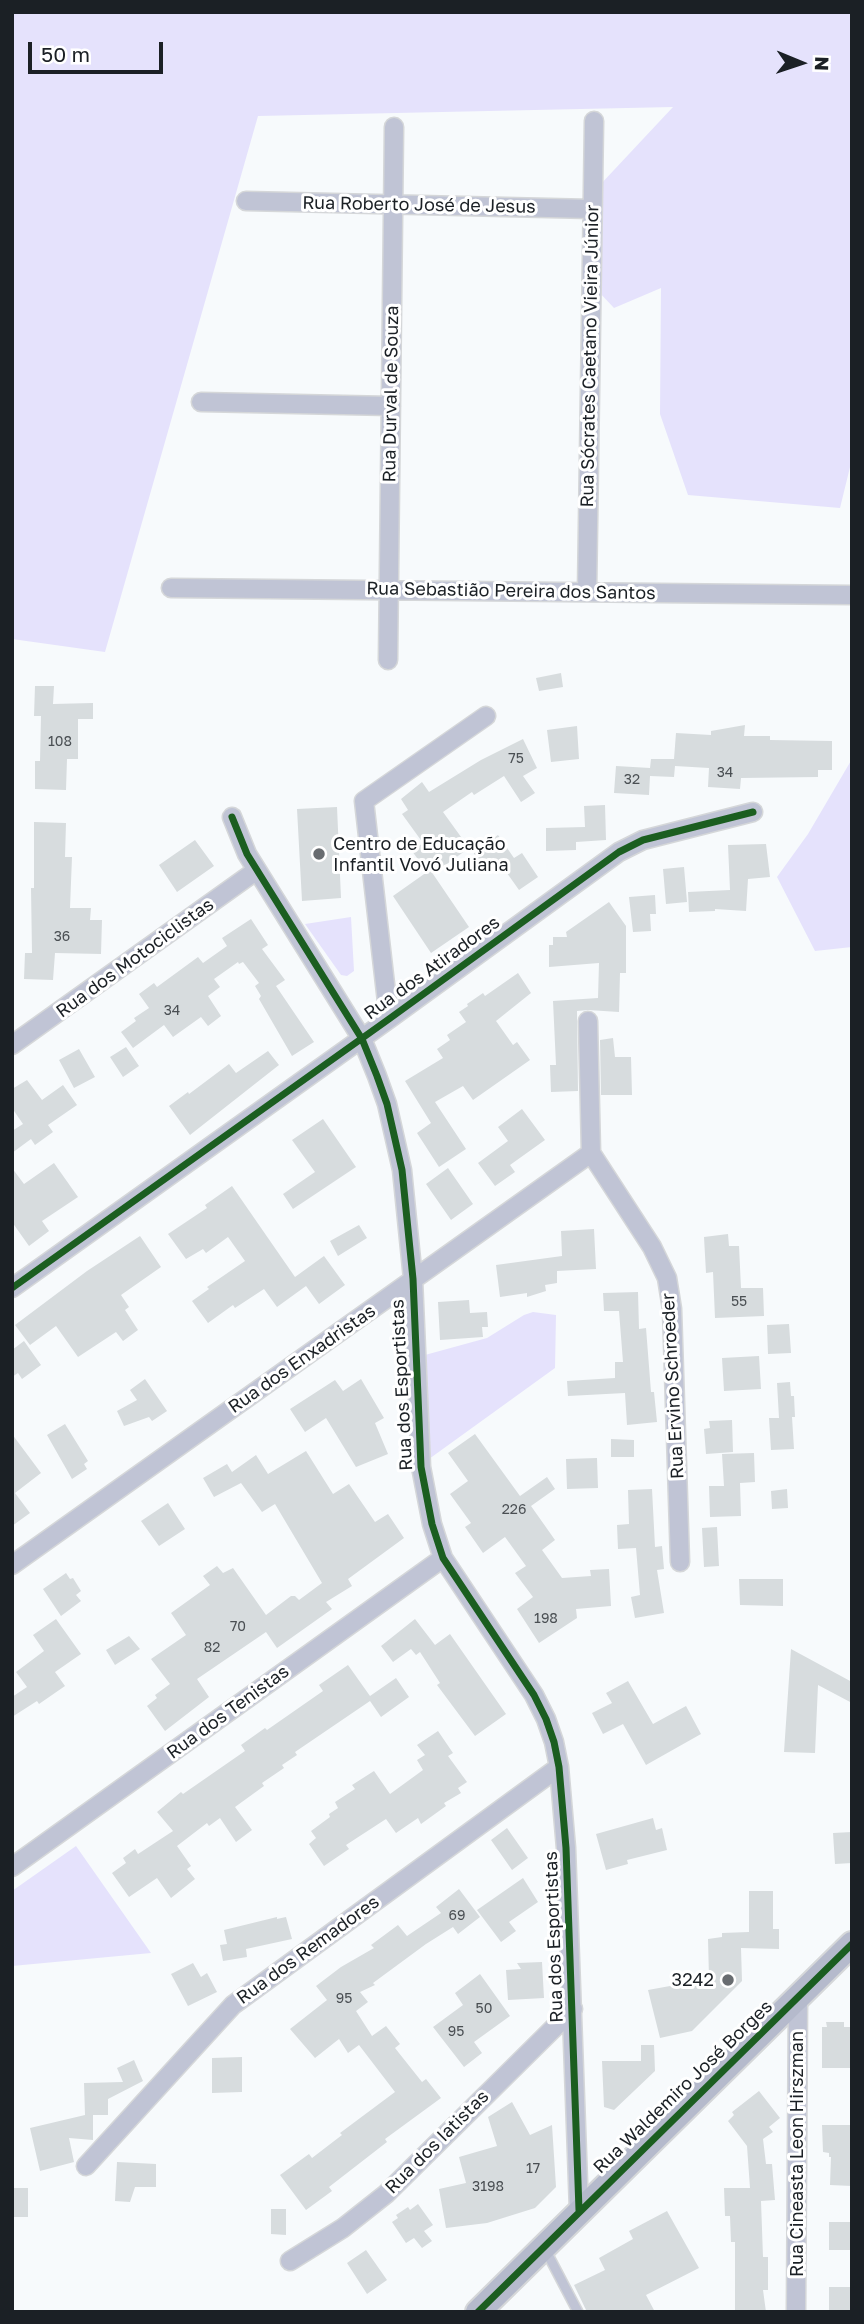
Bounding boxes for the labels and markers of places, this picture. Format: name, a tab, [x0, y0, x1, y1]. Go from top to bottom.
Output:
place label: Centro de Educação Infantil Vovó Juliana	[333, 833, 509, 876]
marker: Centro de Educação Infantil Vovó Juliana	[311, 846, 327, 862]
place label: 3242	[672, 1969, 714, 1991]
marker: 3242	[720, 1972, 736, 1988]

